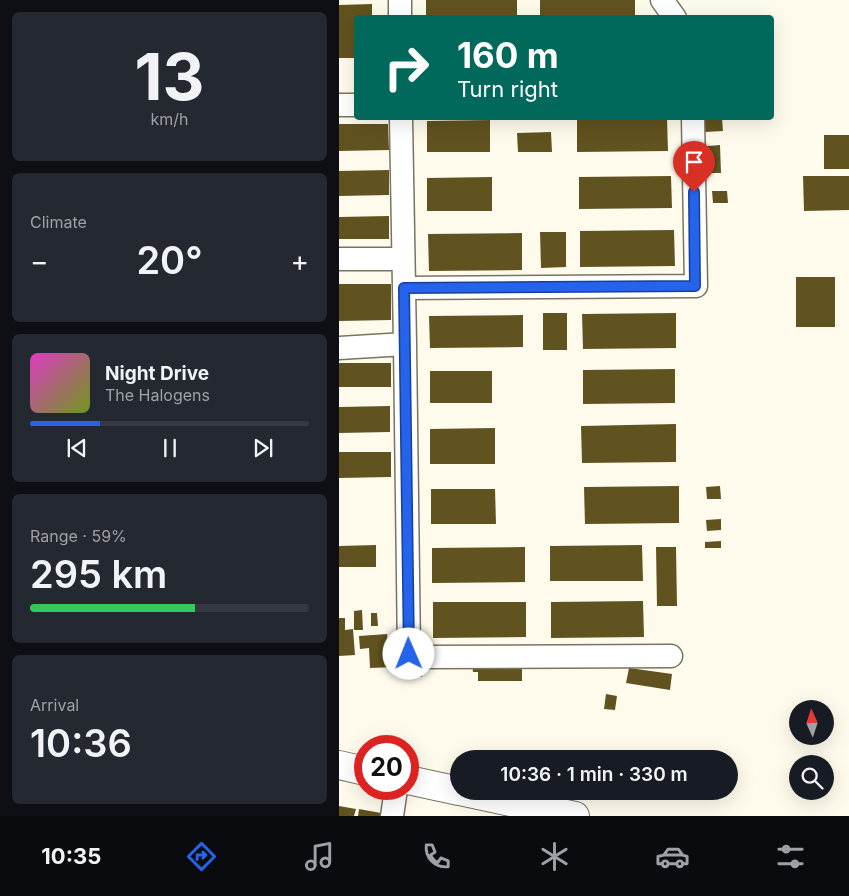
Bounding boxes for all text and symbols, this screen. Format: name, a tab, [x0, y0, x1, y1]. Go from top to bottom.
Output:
text: 160 m	[457, 34, 559, 76]
icon: right	[374, 35, 439, 100]
text: 13	[135, 37, 204, 116]
text: Turn right	[457, 76, 558, 102]
text: km/h	[150, 109, 189, 129]
pin	[673, 141, 715, 192]
icon: arrive	[680, 148, 708, 176]
text: Climate	[30, 212, 87, 232]
text: 20°	[136, 237, 203, 283]
text: −	[30, 244, 49, 278]
text: +	[290, 244, 309, 278]
text: Night Drive	[105, 362, 209, 385]
text: The Halogens	[105, 385, 210, 405]
icon: previous	[63, 434, 91, 462]
icon: pause	[156, 434, 184, 462]
icon: next	[249, 434, 277, 462]
text: Range · 59%	[30, 526, 127, 546]
text: 295 km	[30, 551, 167, 597]
position arrow	[382, 627, 434, 679]
text: Arrival	[30, 695, 79, 715]
north arrow	[789, 700, 834, 745]
map controls	[789, 700, 834, 800]
text: 10:36	[30, 720, 132, 766]
speed limit sign: 20	[354, 735, 419, 800]
button: search	[789, 755, 834, 800]
text: 10:36 · 1 min · 330 m	[500, 763, 688, 786]
icon: directions	[184, 839, 219, 874]
icon: music	[302, 839, 337, 874]
icon: phone	[419, 839, 454, 874]
icon: climate	[537, 839, 572, 874]
icon: car	[655, 839, 690, 874]
icon: filters	[773, 839, 808, 874]
text: 10:35	[41, 843, 101, 869]

